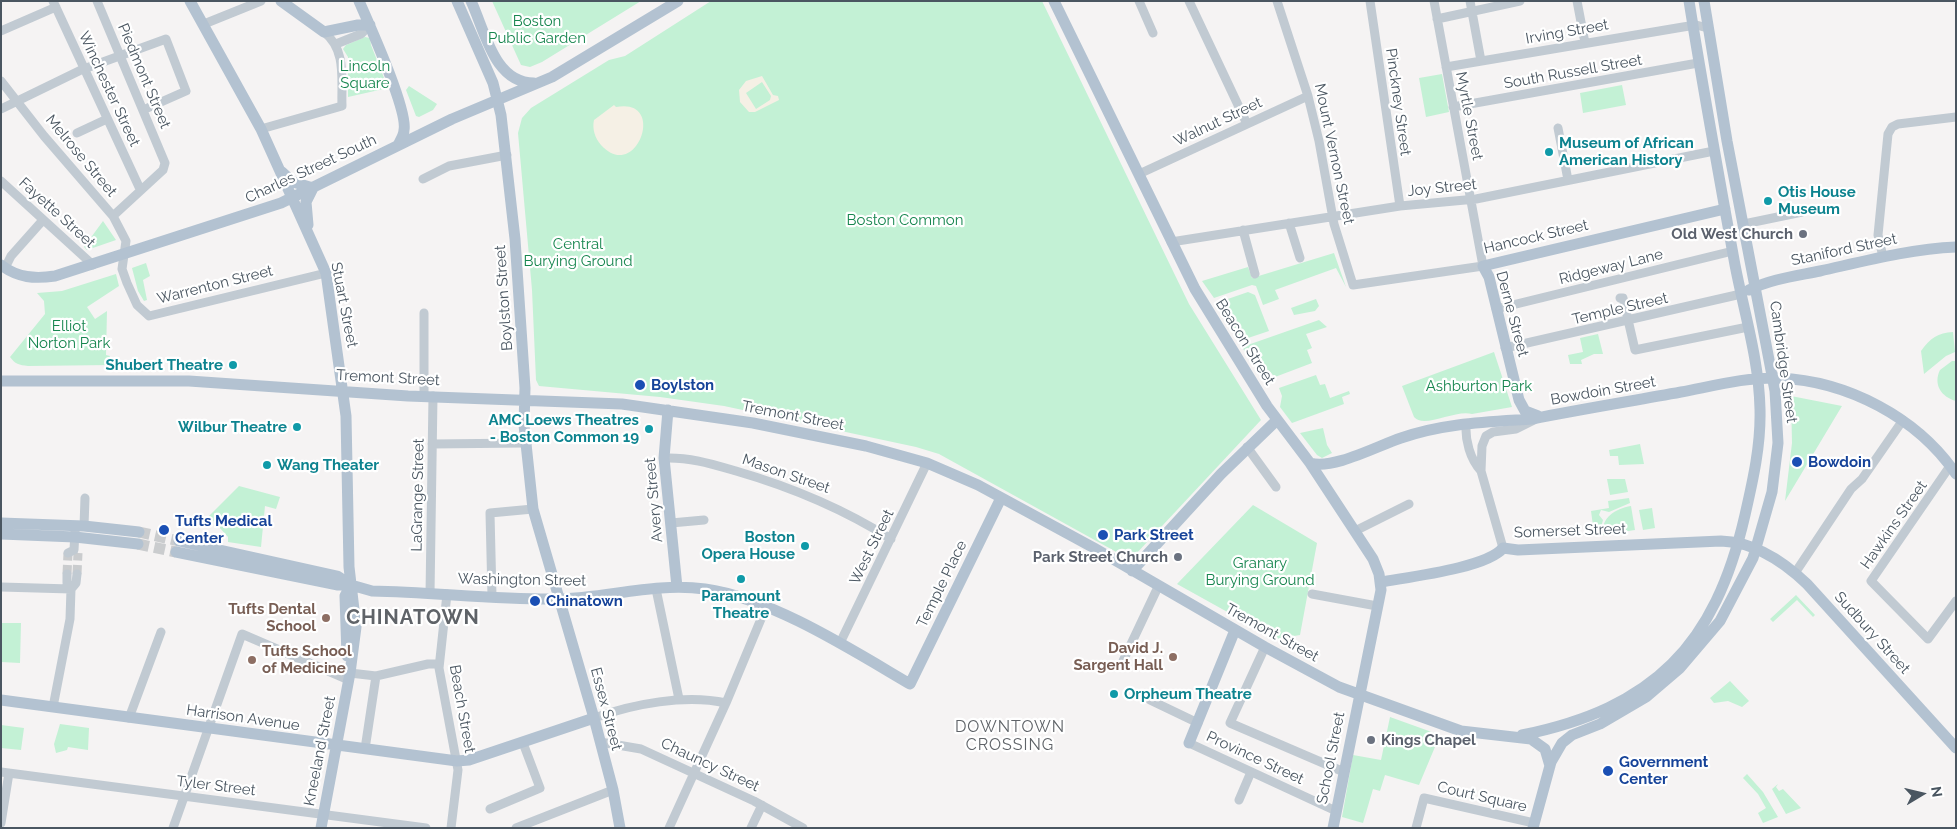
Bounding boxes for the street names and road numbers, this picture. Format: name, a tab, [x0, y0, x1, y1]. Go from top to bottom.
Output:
street label: Irving Street	[1524, 16, 1610, 48]
street label: Piedmont Street	[114, 21, 174, 131]
street label: Winchester Street	[74, 29, 144, 149]
street label: Pinckney Street	[1382, 47, 1414, 157]
street label: South Russell Street	[1503, 51, 1643, 93]
street label: Myrtle Street	[1452, 70, 1486, 162]
street label: Mount Vernon Street	[1310, 82, 1358, 226]
street label: Walnut Street	[1171, 94, 1265, 150]
street label: Melrose Street	[42, 111, 120, 201]
street label: Charles Street South	[243, 131, 379, 207]
street label: Fayette Street	[15, 174, 99, 252]
street label: Joy Street	[1407, 175, 1477, 201]
street label: Hancock Street	[1482, 216, 1590, 258]
street label: Staniford Street	[1789, 230, 1899, 270]
street label: Boylston Street	[491, 244, 517, 352]
street label: Ridgeway Lane	[1557, 245, 1665, 289]
street label: Stuart Street	[327, 261, 361, 349]
street label: Warrenton Street	[155, 262, 275, 308]
street label: Derne Street	[1492, 269, 1532, 359]
street label: Temple Street	[1570, 289, 1670, 329]
street label: Beacon Street	[1211, 296, 1279, 388]
street label: Cambridge Street	[1766, 300, 1800, 424]
street label: Tremont Street	[336, 366, 440, 390]
street label: Bowdoin Street	[1549, 373, 1657, 409]
street label: Tremont Street	[741, 397, 845, 435]
street label: LaGrange Street	[408, 438, 428, 552]
street label: Mason Street	[740, 451, 832, 497]
street label: Avery Street	[641, 457, 667, 543]
street label: Hawkins Street	[1857, 477, 1931, 573]
street label: West Street	[846, 507, 898, 587]
street label: Somerset Street	[1514, 520, 1626, 542]
street label: Temple Place	[913, 538, 971, 630]
street label: Washington Street	[458, 570, 586, 590]
street label: Sudbury Street	[1830, 588, 1914, 678]
street label: Tremont Street	[1222, 600, 1322, 666]
street label: Beach Street	[445, 663, 479, 755]
street label: Essex Street	[586, 666, 626, 752]
street label: Kneeland Street	[301, 694, 339, 808]
street label: Harrison Avenue	[185, 701, 301, 735]
street label: School Street	[1313, 710, 1349, 806]
street label: Province Street	[1203, 728, 1307, 788]
street label: Chauncy Street	[658, 734, 762, 796]
street label: Tyler Street	[175, 772, 257, 800]
street label: Court Square	[1435, 778, 1529, 816]

